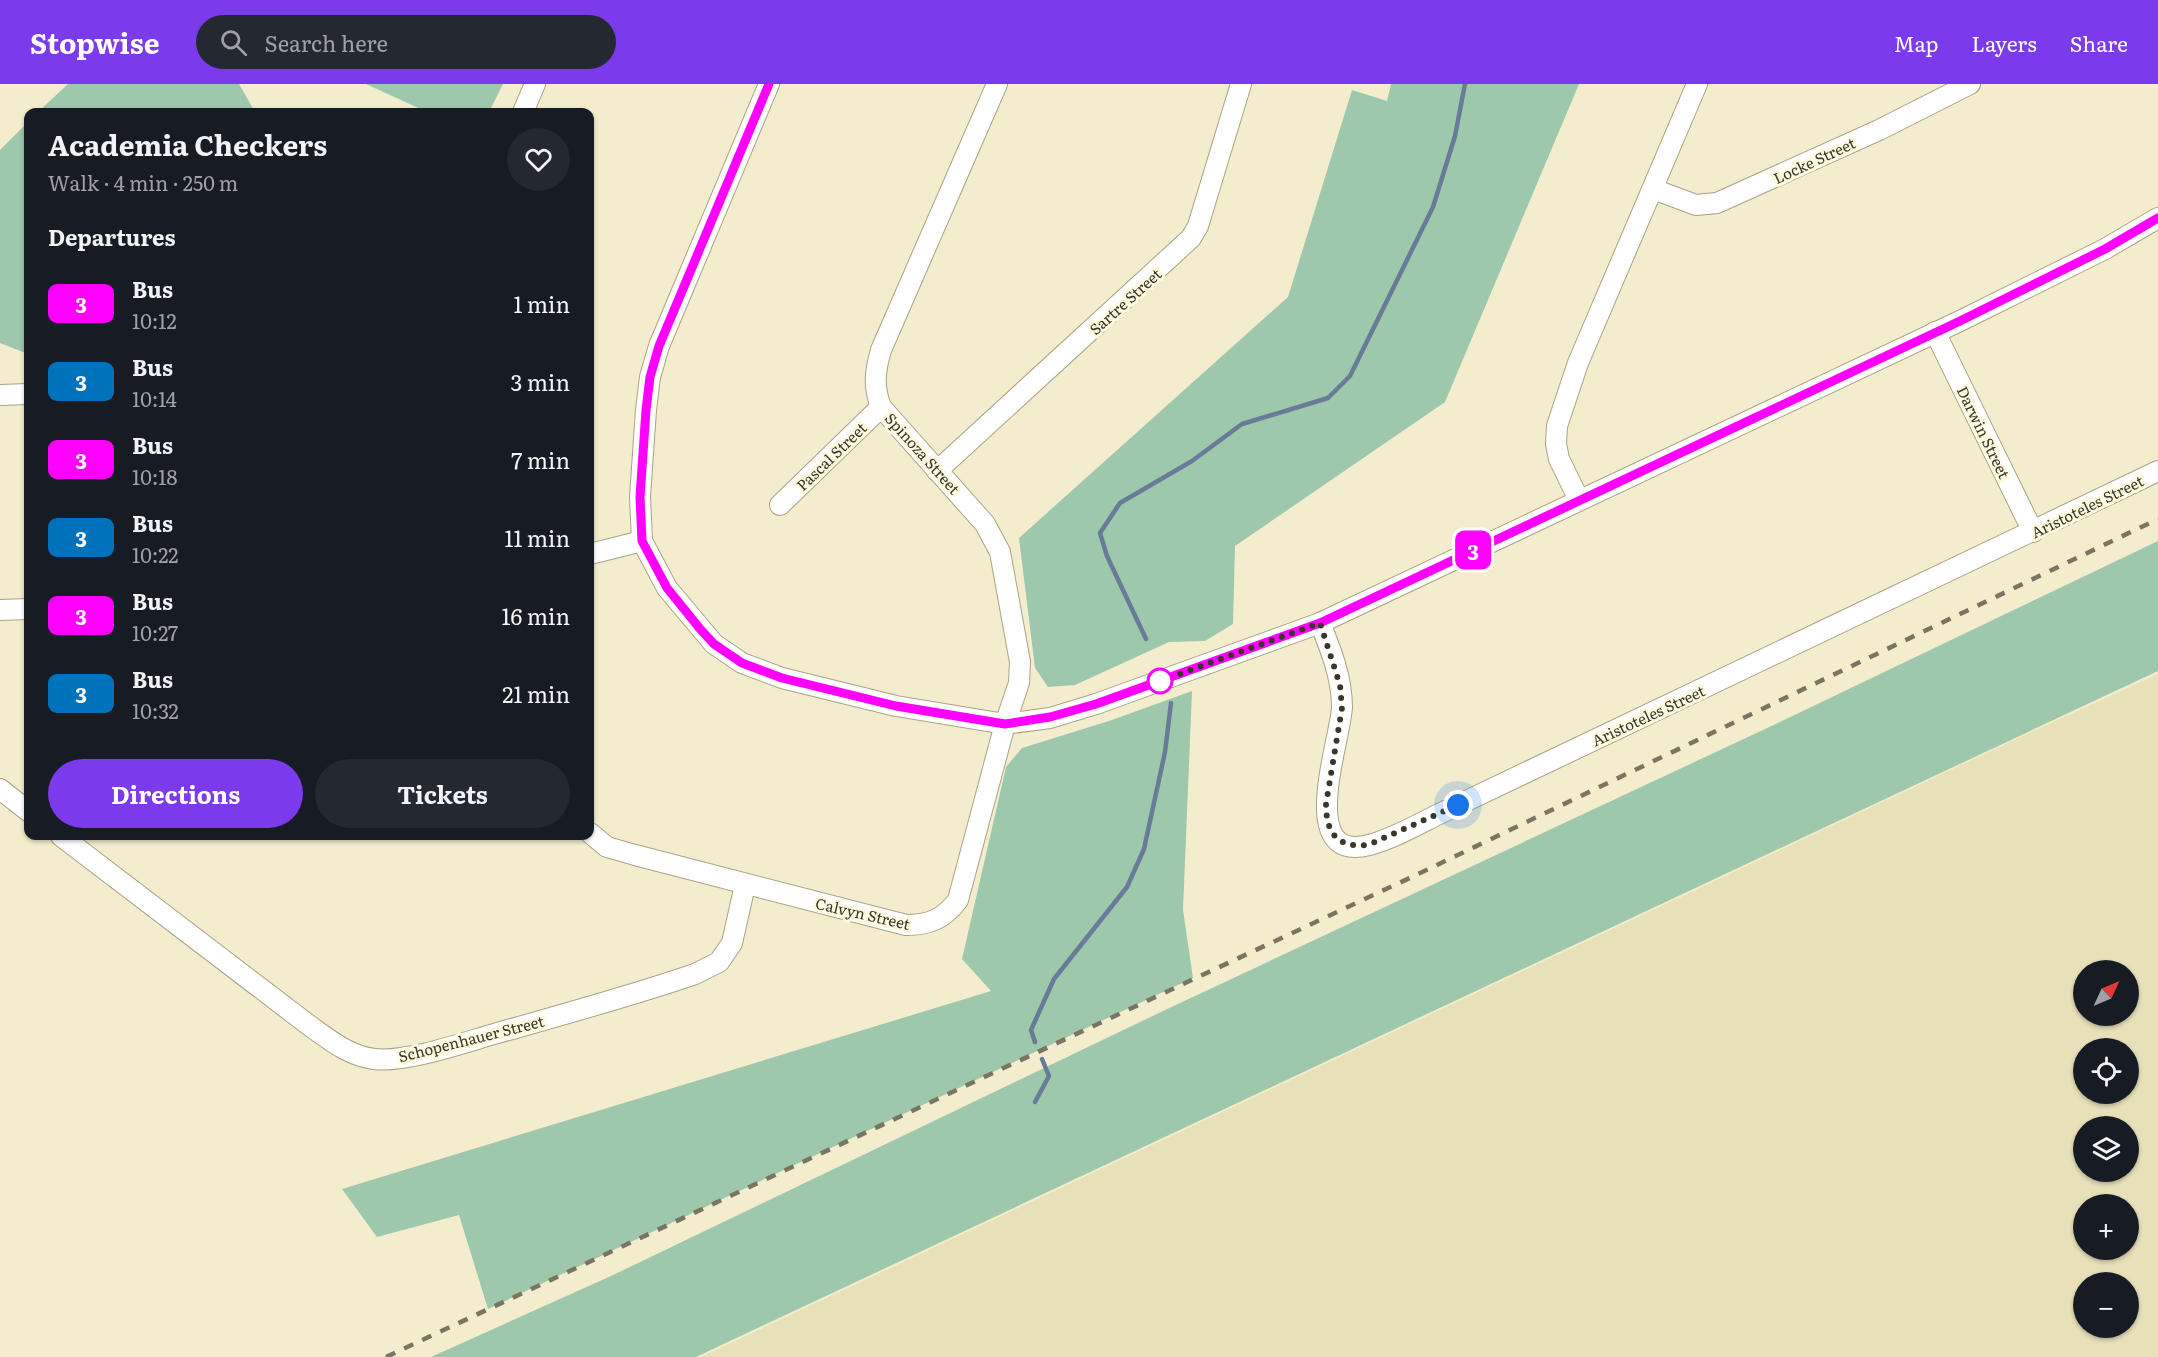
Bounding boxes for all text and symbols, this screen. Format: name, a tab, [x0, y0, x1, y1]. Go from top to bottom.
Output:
search box	[196, 15, 616, 69]
text: Stopwise	[30, 21, 160, 63]
icon: search	[217, 26, 250, 59]
text: Search here	[265, 26, 388, 59]
text: Map	[1894, 27, 1939, 58]
text: Layers	[1972, 27, 2037, 58]
text: Share	[2070, 27, 2128, 58]
text: Academia Checkers	[48, 123, 327, 165]
button: heart	[507, 128, 570, 191]
street label: Locke Street	[1769, 131, 1859, 189]
text: Walk · 4 min · 250 m	[48, 167, 238, 197]
text: Departures	[48, 220, 175, 253]
street label: Sartre Street	[1084, 262, 1166, 340]
text: Bus	[132, 272, 173, 305]
text: 1 min	[513, 287, 570, 320]
text: 3	[75, 288, 87, 319]
text: 10:12	[132, 305, 177, 335]
text: Bus	[132, 350, 173, 383]
text: 3 min	[510, 365, 570, 398]
text: 3	[75, 366, 87, 397]
street label: Darwin Street	[1952, 382, 2016, 482]
text: 10:14	[132, 383, 177, 413]
street label: Spinoza Street	[880, 407, 966, 499]
street label: Pascal Street	[791, 416, 871, 496]
text: Bus	[132, 428, 173, 461]
text: 7 min	[511, 443, 570, 476]
text: 3	[75, 444, 87, 475]
text: 10:18	[132, 461, 178, 491]
street label: Aristoteles Street	[2027, 469, 2147, 543]
text: Bus	[132, 506, 173, 539]
text: 11 min	[504, 521, 570, 554]
text: 3	[75, 522, 87, 553]
line badge: 3	[1454, 530, 1492, 570]
text: 3	[1467, 535, 1479, 566]
text: 10:22	[132, 539, 178, 569]
text: Bus	[132, 584, 173, 617]
text: 16 min	[502, 599, 570, 632]
text: 3	[75, 600, 87, 631]
text: 10:27	[132, 617, 178, 647]
text: Bus	[132, 662, 173, 695]
unlabelled marker	[1147, 668, 1173, 694]
text: 21 min	[502, 677, 570, 710]
text: 3	[75, 678, 87, 709]
street label: Aristoteles Street	[1588, 679, 1708, 751]
text: 10:32	[132, 695, 179, 725]
button: Directions	[48, 759, 303, 828]
button: Tickets	[315, 759, 570, 828]
your location	[1443, 790, 1473, 820]
street label: Calvyn Street	[813, 891, 913, 935]
north arrow	[2073, 960, 2139, 1026]
map controls	[2073, 960, 2139, 1338]
street label: Schopenhauer Street	[396, 1009, 546, 1067]
button: locate	[2073, 1038, 2139, 1104]
button: layers	[2073, 1116, 2139, 1182]
button: +	[2073, 1194, 2139, 1260]
button: −	[2073, 1272, 2139, 1338]

